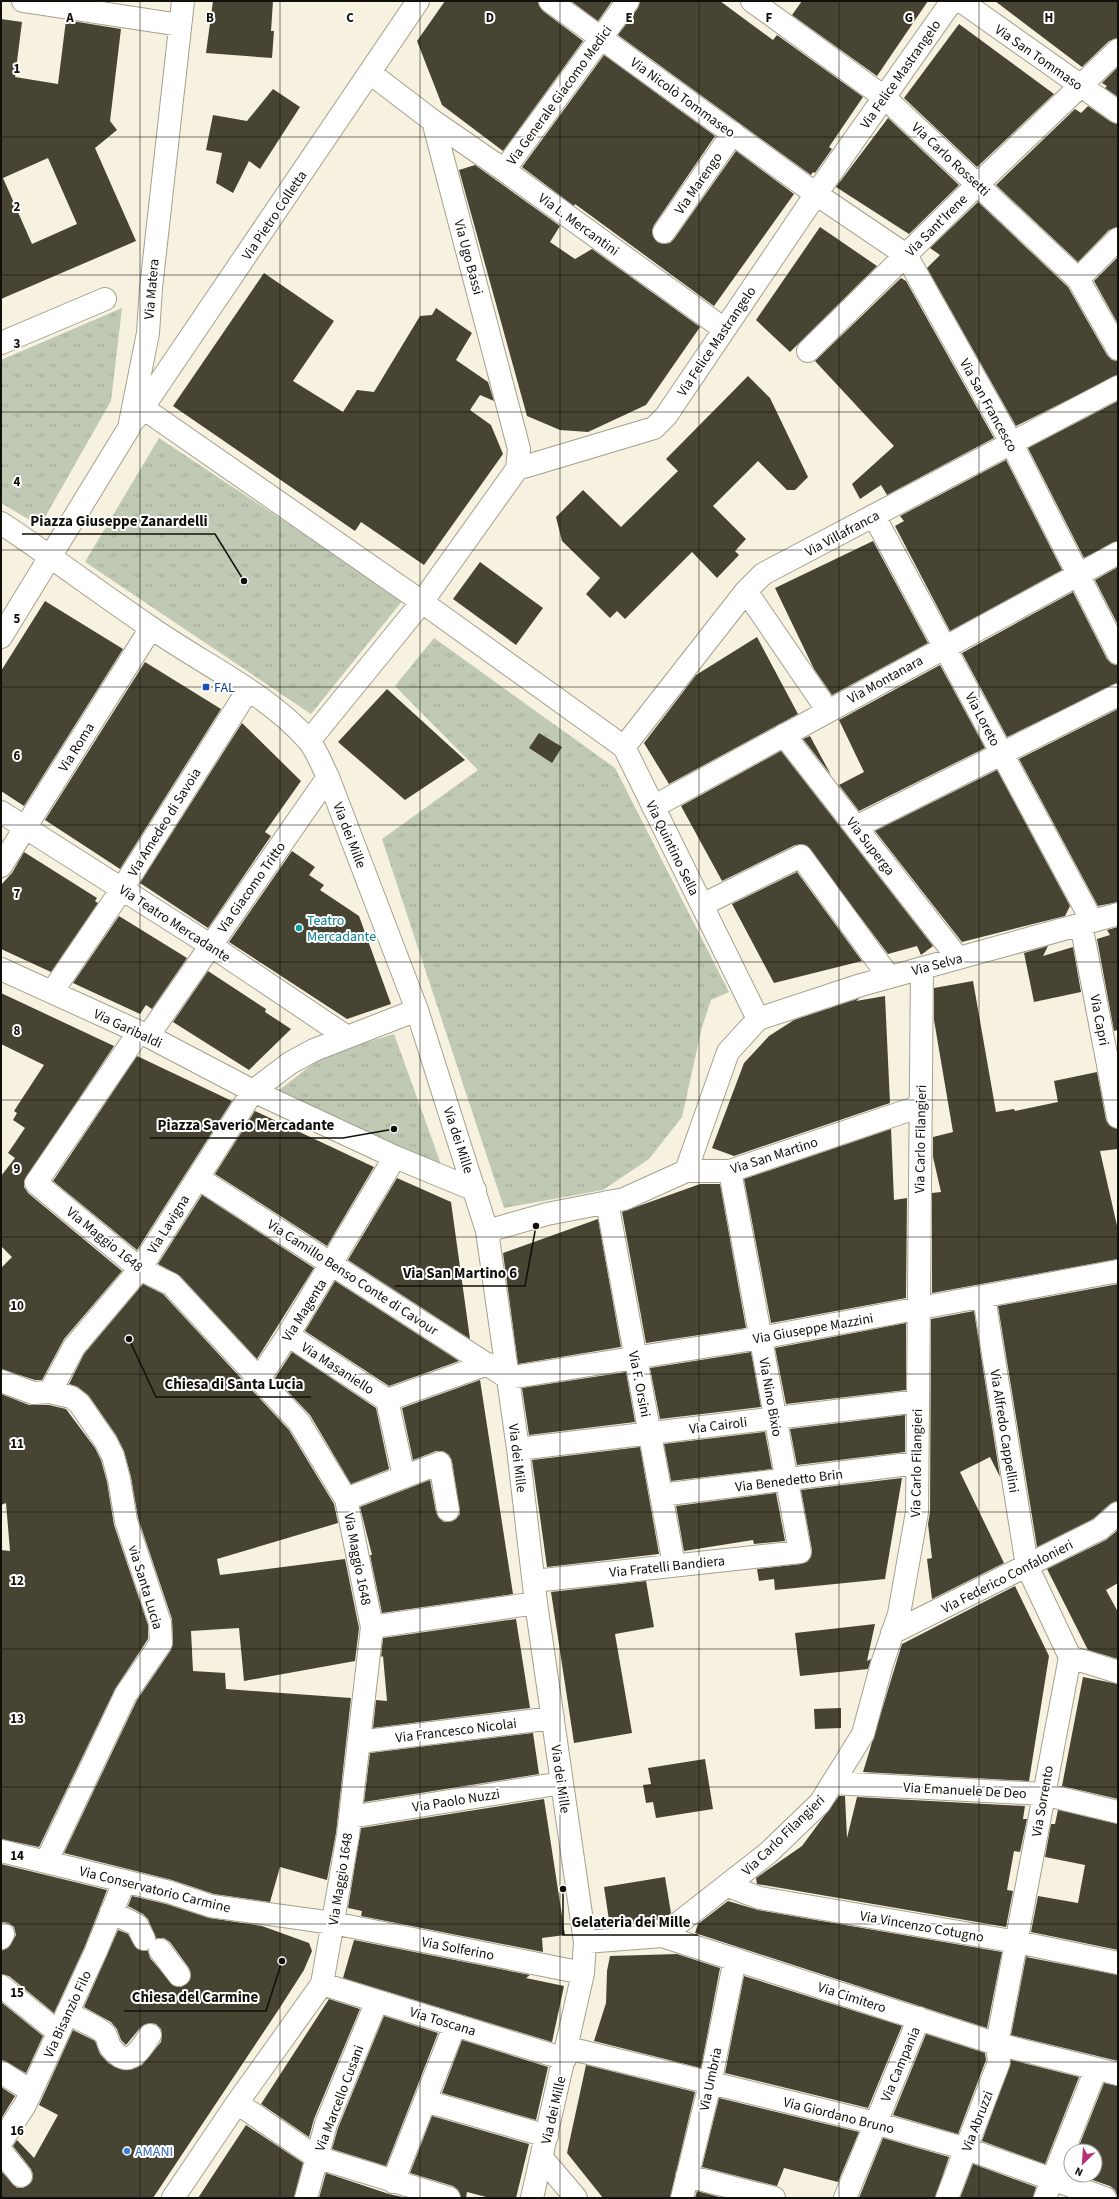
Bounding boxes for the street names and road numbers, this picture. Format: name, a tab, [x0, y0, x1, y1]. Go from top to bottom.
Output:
street label: Via Felice Mastrangelo	[856, 16, 946, 133]
street label: Via San Tommaso	[990, 20, 1087, 96]
street label: Via Generale Giacomo Medici	[502, 22, 617, 170]
street label: Via Nicolò Tommaseo	[626, 53, 739, 143]
street label: Via Carlo Rossetti	[907, 118, 994, 201]
street label: Via Marengo	[670, 149, 728, 219]
street label: Via Pietro Colletta	[237, 167, 312, 264]
street label: Via L. Mercantini	[534, 189, 623, 261]
street label: Via Sant'Irene	[901, 190, 972, 261]
street label: Via Ugo Bassi	[448, 217, 488, 297]
street label: Via Matera	[139, 258, 165, 320]
street label: Via Felice Mastrangelo	[673, 283, 761, 401]
street label: Via San Francesco	[954, 355, 1022, 456]
street label: Via Villafranca	[802, 506, 883, 562]
street label: Via Montanara	[844, 651, 927, 709]
street label: Via Loreto	[960, 689, 1005, 750]
street label: Via Roma	[54, 719, 100, 776]
street label: Via Amedeo di Savoia	[123, 764, 206, 881]
street label: Via Quintino Sella	[640, 798, 704, 899]
street label: Via dei Mille	[327, 799, 371, 871]
street label: Via Superga	[841, 813, 899, 880]
street label: Via Giacomo Tritto	[213, 838, 291, 937]
street label: Via Teatro Mercadante	[115, 880, 234, 968]
street label: Via Selva	[910, 949, 965, 981]
street label: Via Capri	[1084, 993, 1114, 1047]
street label: Via Garibaldi	[90, 1004, 165, 1054]
street label: Via Carlo Filangieri	[910, 1084, 932, 1194]
street label: Via dei Mille	[438, 1104, 478, 1176]
street label: Via San Martino	[728, 1132, 821, 1180]
street label: Via Lavigna	[143, 1191, 195, 1258]
street label: Via Maggio 1648	[62, 1203, 147, 1277]
street label: Via Camillo Benso Conte di Cavour	[263, 1215, 442, 1341]
street label: Via Magenta	[278, 1275, 332, 1346]
street label: Via Giuseppe Mazzini	[751, 1309, 875, 1349]
street label: Via Masaniello	[297, 1338, 378, 1400]
street label: Via F. Orsini	[623, 1349, 655, 1419]
street label: Via Nino Bixio	[753, 1356, 787, 1438]
street label: Via Alfredo Cappellini	[984, 1368, 1024, 1494]
street label: Via Carlo Filangieri	[906, 1408, 928, 1518]
street label: Via Cairoli	[688, 1413, 748, 1439]
street label: Via dei Mille	[503, 1423, 531, 1494]
street label: Via Benedetto Brin	[734, 1464, 844, 1498]
street label: Via Maggio 1648	[338, 1511, 376, 1607]
street label: Via Federico Confalonieri	[938, 1535, 1077, 1619]
street label: via Santa Lucia	[123, 1543, 167, 1632]
street label: Via Fratelli Bandiera	[608, 1551, 726, 1583]
street label: Via Francesco Nicolai	[394, 1714, 518, 1748]
street label: Via dei Mille	[545, 1743, 575, 1815]
street label: Via Sorrento	[1027, 1764, 1059, 1838]
street label: Via Emanuele De Deo	[903, 1778, 1027, 1804]
street label: Via Paolo Nuzzi	[411, 1784, 501, 1818]
street label: Via Carlo Filangieri	[738, 1791, 830, 1881]
street label: Via Maggio 1648	[324, 1831, 358, 1927]
street label: Via Conservatorio Carmine	[77, 1861, 233, 1918]
street label: Via Vincenzo Cotugno	[858, 1906, 985, 1948]
street label: Via Solferino	[420, 1932, 496, 1966]
street label: Via Bisanzio Filo	[39, 1968, 97, 2061]
street label: Via Cimitero	[815, 1978, 888, 2018]
street label: Via Toscana	[407, 2002, 478, 2042]
street label: Via Campania	[876, 2024, 926, 2105]
street label: Via Marcello Cusani	[310, 2042, 369, 2154]
street label: Via Umbria	[695, 2046, 727, 2113]
street label: Via dei Mille	[536, 2074, 572, 2146]
street label: Via Abruzzi	[957, 2088, 999, 2155]
street label: Via Giordano Bruno	[781, 2093, 896, 2139]

